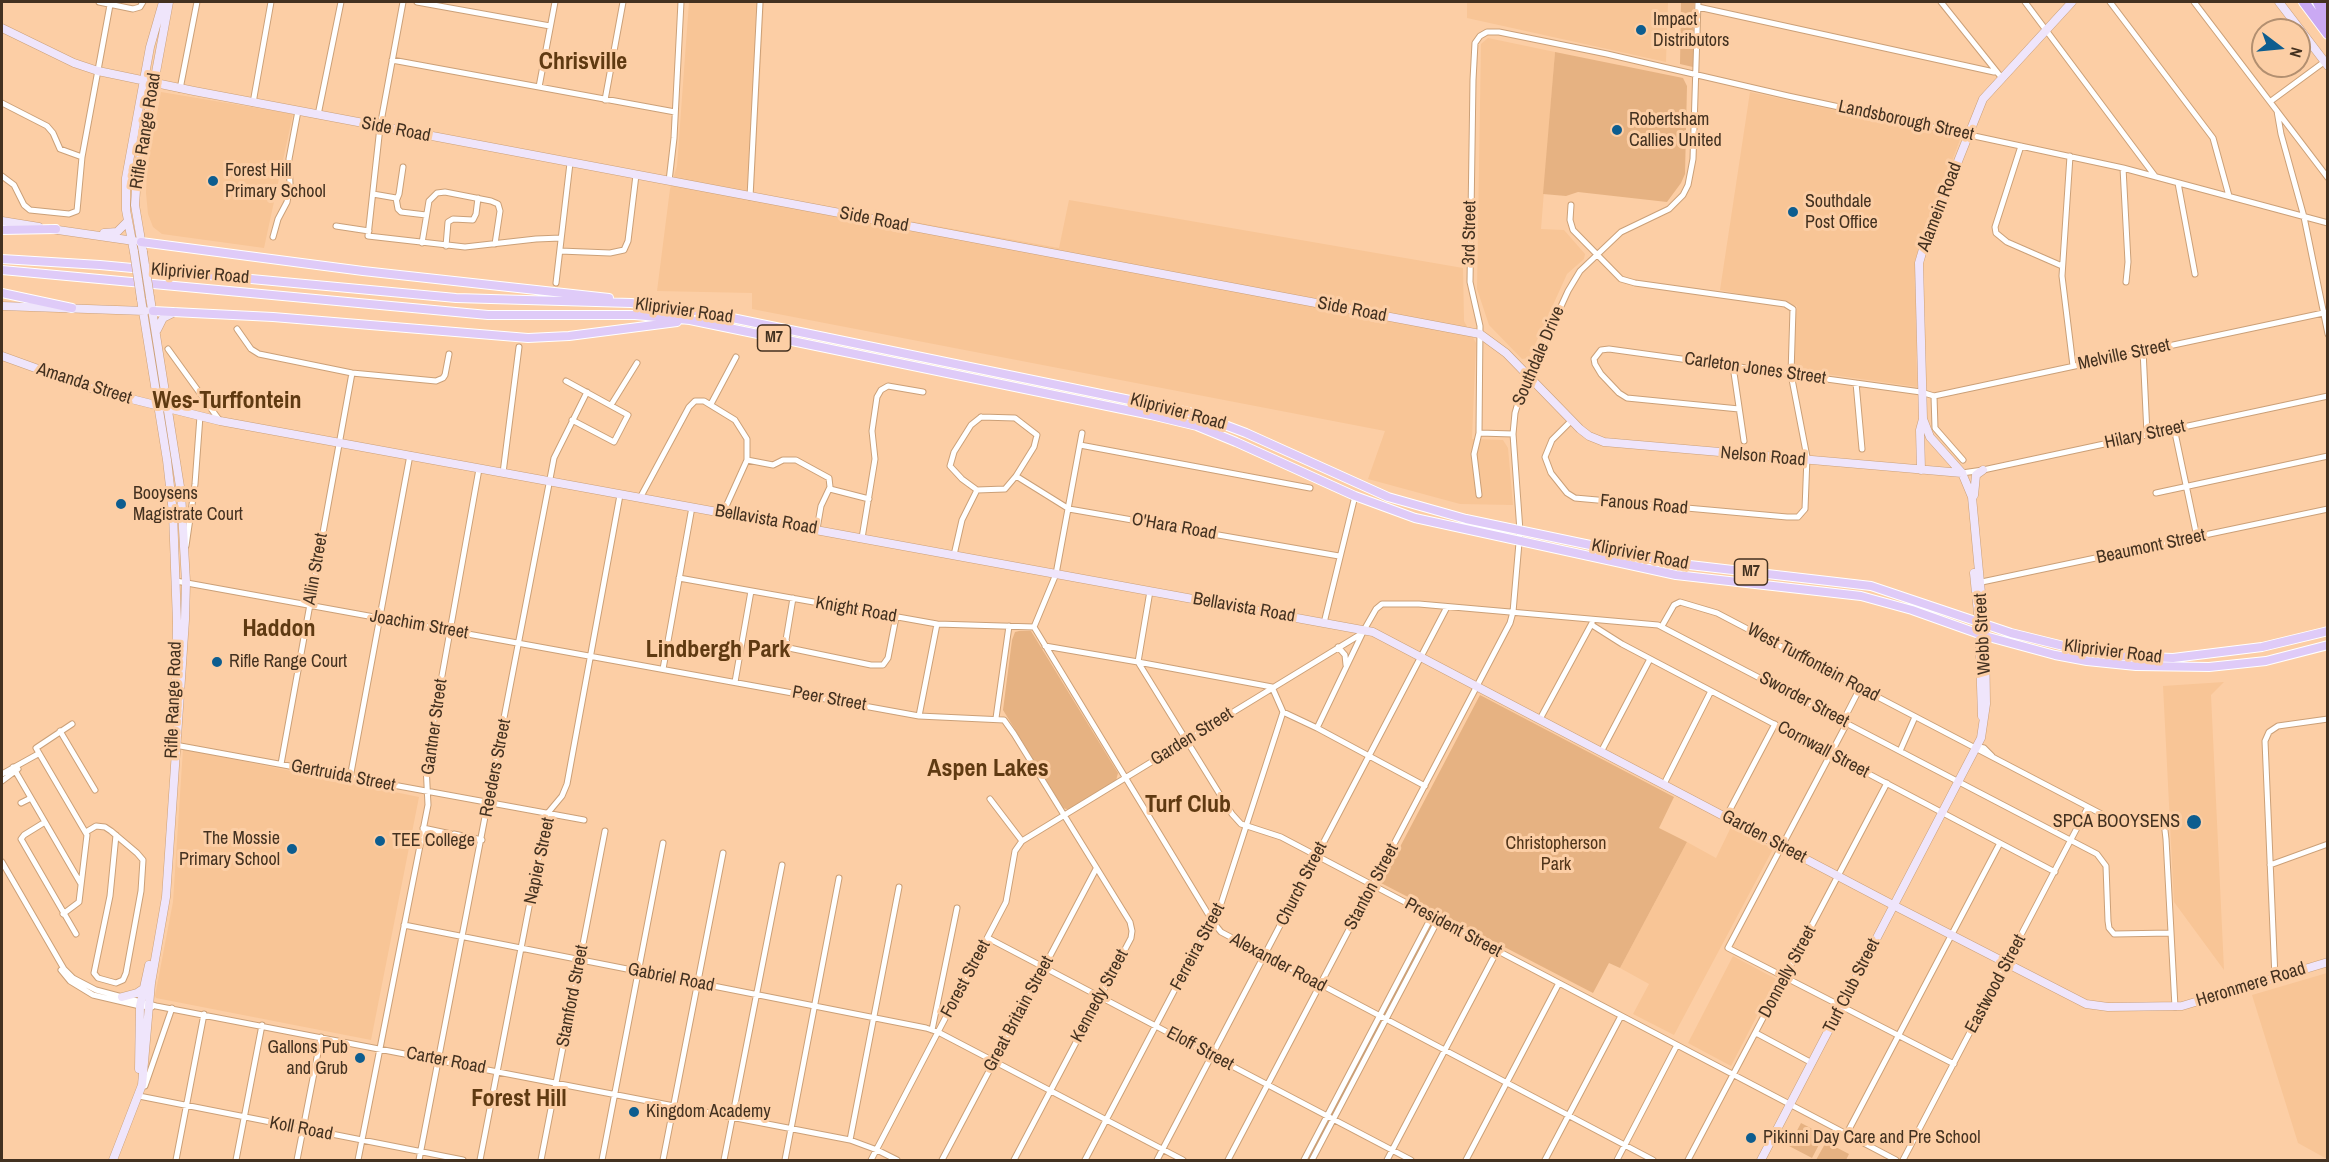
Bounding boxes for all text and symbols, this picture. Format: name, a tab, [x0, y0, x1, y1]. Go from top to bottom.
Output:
place label: Impact Distributors	[1653, 9, 1729, 52]
north arrow	[2251, 18, 2311, 78]
marker: Impact Distributors	[1634, 23, 1648, 37]
text: N	[2285, 45, 2308, 60]
district label: Chrisville	[539, 49, 627, 77]
street label: Rifle Range Road	[126, 71, 166, 191]
street label: Landsborough Street	[1836, 96, 1976, 146]
place label: Robertsham Callies United	[1629, 109, 1722, 152]
street label: Side Road	[360, 113, 432, 147]
marker: Robertsham Callies United	[1610, 123, 1624, 137]
street label: Alamein Road	[1913, 159, 1967, 255]
place label: Forest Hill Primary School	[225, 160, 326, 202]
marker: Forest Hill Primary School	[206, 174, 220, 188]
place label: Southdale Post Office	[1805, 191, 1878, 234]
street label: 3rd Street	[1459, 200, 1481, 266]
street label: Side Road	[838, 203, 910, 237]
marker: Southdale Post Office	[1786, 205, 1800, 219]
street label: Kliprivier Road	[150, 259, 250, 289]
street label: Kliprivier Road	[634, 293, 734, 329]
street label: Side Road	[1316, 293, 1388, 327]
street label: Southdale Drive	[1508, 303, 1570, 409]
road number: M7	[758, 325, 790, 351]
street label: Melville Street	[2076, 335, 2172, 375]
street label: Carleton Jones Street	[1683, 348, 1827, 390]
street label: Amanda Street	[34, 359, 134, 409]
district label: Wes-Turffontein	[152, 388, 302, 416]
street label: Kliprivier Road	[1128, 389, 1228, 435]
street label: Hilary Street	[2103, 416, 2187, 454]
street label: Nelson Road	[1720, 443, 1806, 471]
place label: Booysens Magistrate Court	[133, 483, 243, 526]
street label: Fanous Road	[1599, 490, 1689, 520]
marker: Booysens Magistrate Court	[114, 497, 128, 511]
street label: Bellavista Road	[713, 500, 819, 540]
street label: O'Hara Road	[1130, 509, 1218, 545]
street label: Beaumont Street	[2095, 525, 2207, 569]
street label: Allin Street	[299, 532, 333, 606]
street label: Kliprivier Road	[1590, 535, 1690, 575]
road number: M7	[1734, 559, 1768, 585]
street label: Bellavista Road	[1191, 588, 1297, 628]
street label: Knight Road	[814, 592, 898, 628]
street label: Webb Street	[1970, 593, 1996, 675]
street label: Joachim Street	[368, 606, 470, 644]
district label: Haddon	[242, 616, 316, 644]
street label: West Turffontein Road	[1743, 619, 1883, 707]
street label: Kliprivier Road	[2063, 635, 2163, 669]
district label: Lindbergh Park	[646, 637, 790, 665]
street label: Rifle Range Road	[161, 641, 187, 759]
place label: Rifle Range Court	[229, 651, 347, 673]
marker: Rifle Range Court	[210, 655, 224, 669]
street label: Sworder Street	[1755, 667, 1853, 733]
street label: Gantner Street	[418, 678, 452, 776]
street label: Peer Street	[790, 682, 868, 716]
street label: Garden Street	[1147, 703, 1237, 771]
street label: Reeders Street	[476, 717, 516, 819]
street label: Cornwall Street	[1773, 717, 1873, 783]
street label: Gertruida Street	[289, 755, 397, 797]
district label: Aspen Lakes	[927, 756, 1049, 784]
district label: Turf Club	[1145, 792, 1231, 820]
street label: Garden Street	[1718, 806, 1810, 868]
place label: SPCA BOOYSENS	[2053, 811, 2180, 833]
marker: SPCA BOOYSENS	[2185, 813, 2203, 831]
street label: Napier Street	[520, 816, 560, 906]
place label: The Mossie Primary School	[179, 828, 280, 870]
place label: TEE College	[392, 830, 475, 852]
park label: Christopherson Park	[1506, 833, 1606, 876]
marker: TEE College	[373, 834, 387, 848]
street label: Church Street	[1272, 839, 1332, 929]
street label: Stanton Street	[1340, 840, 1404, 934]
marker: The Mossie Primary School	[285, 842, 299, 856]
street label: President Street	[1401, 893, 1505, 963]
street label: Ferreira Street	[1166, 900, 1230, 994]
street label: Donnelly Street	[1755, 922, 1821, 1022]
street label: Alexander Road	[1226, 929, 1330, 997]
street label: Eastwood Street	[1961, 931, 2031, 1037]
street label: Turf Club Street	[1819, 935, 1885, 1037]
street label: Forest Street	[937, 937, 995, 1021]
street label: Stamford Street	[553, 943, 593, 1049]
street label: Kennedy Street	[1067, 946, 1133, 1046]
street label: Great Britain Street	[979, 952, 1059, 1076]
street label: Heronmere Road	[2194, 958, 2308, 1012]
street label: Gabriel Road	[626, 959, 716, 997]
street label: Eloff Street	[1163, 1022, 1237, 1076]
place label: Gallons Pub and Grub	[268, 1037, 348, 1080]
street label: Carter Road	[404, 1043, 488, 1079]
marker: Gallons Pub and Grub	[353, 1051, 367, 1065]
district label: Forest Hill	[471, 1086, 567, 1114]
place label: Kingdom Academy	[646, 1101, 771, 1123]
marker: Kingdom Academy	[627, 1105, 641, 1119]
street label: Koll Road	[268, 1112, 334, 1146]
place label: Pikinni Day Care and Pre School	[1763, 1127, 1980, 1149]
marker: Pikinni Day Care and Pre School	[1744, 1131, 1758, 1145]

